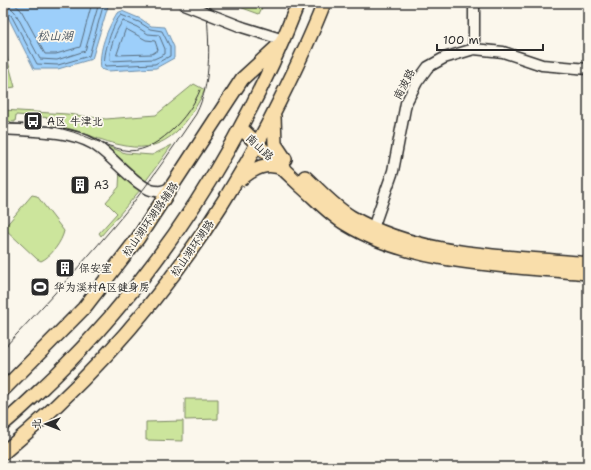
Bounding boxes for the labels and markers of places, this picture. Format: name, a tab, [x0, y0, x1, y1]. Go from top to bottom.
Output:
bus stop icon: A区 牛津北	[22, 110, 44, 132]
place label: A区 牛津北	[47, 114, 103, 129]
building icon: A3	[69, 174, 91, 196]
place label: A3	[94, 178, 109, 193]
building icon: 保安室	[54, 257, 76, 279]
place label: 保安室	[79, 261, 112, 276]
sports icon: 华为溪村A区健身房	[29, 276, 51, 298]
place label: 华为溪村A区健身房	[54, 280, 150, 295]

